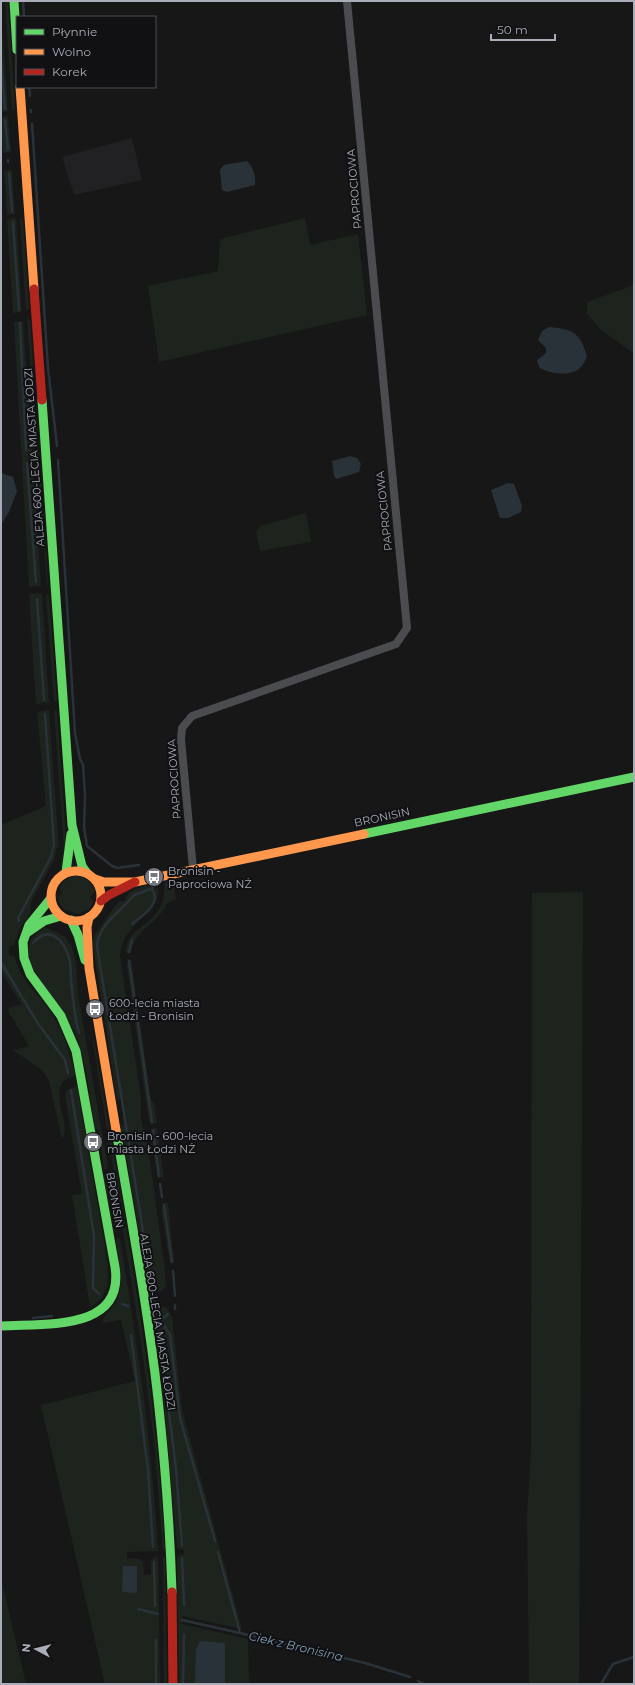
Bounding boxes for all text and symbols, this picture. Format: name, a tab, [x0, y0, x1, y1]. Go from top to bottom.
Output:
legend	[16, 16, 156, 88]
scale bar	[491, 16, 555, 42]
text: 50 m	[497, 22, 528, 37]
text: Płynnie	[52, 24, 97, 39]
text: Wolno	[52, 44, 91, 59]
text: Korek	[52, 64, 88, 79]
street label: PAPROCIOWA	[344, 148, 364, 230]
street label: ALEJA 600-LECIA MIASTA ŁODZI	[21, 367, 47, 547]
street label: PAPROCIOWA	[373, 470, 395, 552]
street label: PAPROCIOWA	[164, 738, 184, 819]
street label: BRONISIN	[353, 804, 411, 830]
place label: Bronisin - Paprociowa NŻ	[168, 864, 252, 891]
bus stop icon: Bronisin - Paprociowa NŻ	[143, 866, 165, 888]
place label: 600-lecia miasta Łodzi - Bronisin	[109, 996, 200, 1023]
bus stop icon: 600-lecia miasta Łodzi - Bronisin	[84, 998, 106, 1020]
place label: Bronisin - 600-lecia miasta Łodzi NŻ	[107, 1129, 213, 1156]
bus stop icon: Bronisin - 600-lecia miasta Łodzi NŻ	[82, 1131, 104, 1153]
street label: BRONISIN	[103, 1171, 127, 1229]
street label: ALEJA 600-LECIA MIASTA ŁODZI	[137, 1232, 179, 1412]
water label: Ciek z Bronisina	[247, 1628, 345, 1664]
north arrow	[16, 1629, 56, 1669]
text: N	[19, 1643, 34, 1653]

